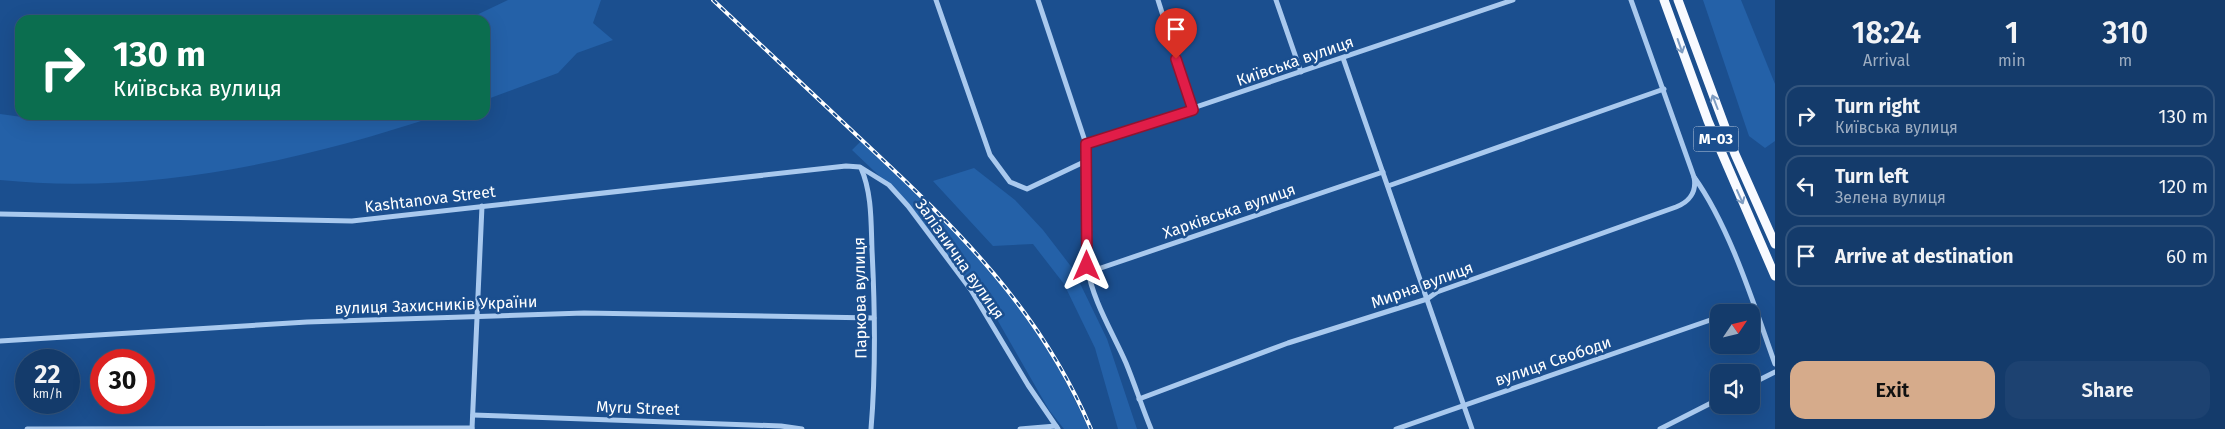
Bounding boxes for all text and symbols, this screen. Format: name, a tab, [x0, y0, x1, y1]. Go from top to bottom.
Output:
pin	[1155, 8, 1197, 59]
icon: arrive	[1162, 15, 1190, 43]
text: 18:24	[1852, 15, 1921, 51]
text: 1	[2005, 15, 2019, 51]
text: 310	[2102, 15, 2148, 51]
street label: Київська вулиця	[1234, 32, 1356, 90]
text: 130 m	[113, 33, 206, 75]
icon: right	[30, 35, 95, 100]
one-way arrow	[1676, 38, 1685, 53]
text: Arrival	[1863, 51, 1910, 70]
text: min	[1998, 51, 2026, 70]
text: m	[2118, 51, 2132, 70]
text: Київська вулиця	[113, 75, 282, 102]
one-way arrow	[1710, 95, 1719, 111]
text: Turn right	[1835, 95, 1920, 118]
icon: right	[1792, 102, 1820, 130]
text: 130 m	[2158, 105, 2208, 128]
text: Київська вулиця	[1835, 118, 1958, 137]
road number: М-03	[1694, 126, 1738, 152]
text: Turn left	[1835, 165, 1909, 188]
icon: left	[1792, 172, 1820, 200]
text: 120 m	[2158, 175, 2208, 198]
street label: Харківська вулиця	[1160, 179, 1298, 243]
street label: Kashtanova Street	[363, 182, 497, 216]
text: Зелена вулиця	[1835, 188, 1946, 207]
one-way arrow	[1736, 189, 1746, 204]
street label: Залізнична вулиця	[911, 195, 1009, 323]
street label: Паркова вулиця	[849, 237, 871, 359]
position arrow	[1060, 239, 1112, 291]
icon: arrive	[1792, 242, 1820, 270]
text: Arrive at destination	[1835, 245, 2014, 268]
text: 60 m	[2166, 245, 2208, 268]
street label: Мирна вулиця	[1368, 258, 1476, 312]
street label: вулиця Захисників України	[334, 292, 538, 318]
north arrow	[1710, 304, 1760, 354]
map controls	[1710, 304, 1760, 414]
street label: вулиця Свободи	[1492, 332, 1614, 390]
speed limit sign: 30	[90, 349, 155, 414]
text: 22	[35, 360, 60, 390]
button: Exit	[1790, 361, 1995, 419]
button: Share	[2005, 361, 2210, 419]
button: sound	[1710, 364, 1760, 414]
text: km/h	[33, 387, 62, 401]
street label: Myru Street	[596, 397, 680, 419]

